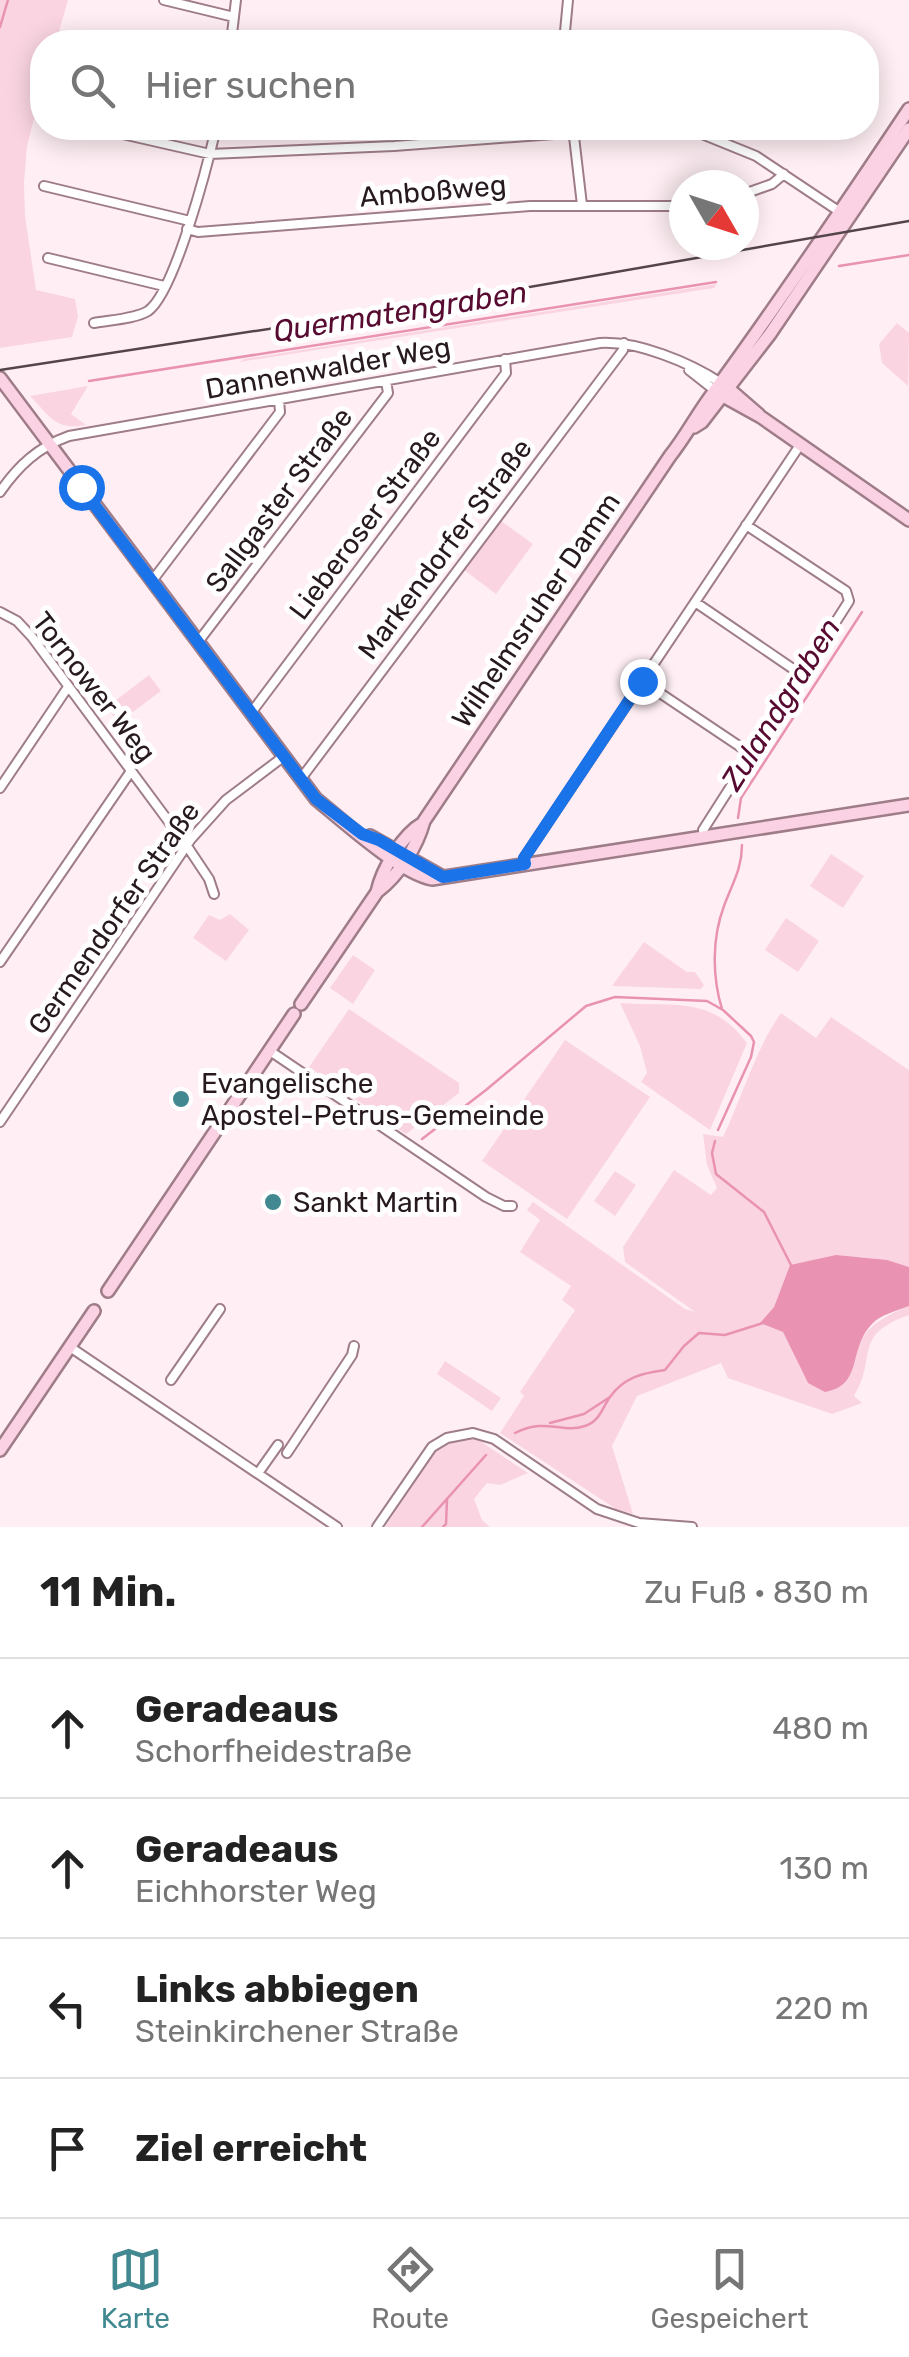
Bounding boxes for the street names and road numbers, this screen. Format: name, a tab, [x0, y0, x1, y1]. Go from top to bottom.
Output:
street label: Amboßweg	[358, 168, 508, 214]
street label: Dannenwalder Weg	[203, 330, 453, 406]
street label: Sallgaster Straße	[199, 401, 359, 599]
street label: Lieberoser Straße	[283, 422, 447, 626]
street label: Markendorfer Straße	[351, 432, 539, 666]
street label: Wilhelmsruher Damm	[445, 486, 627, 734]
street label: Tornower Weg	[25, 605, 163, 769]
street label: Germendorfer Straße	[21, 796, 207, 1040]

